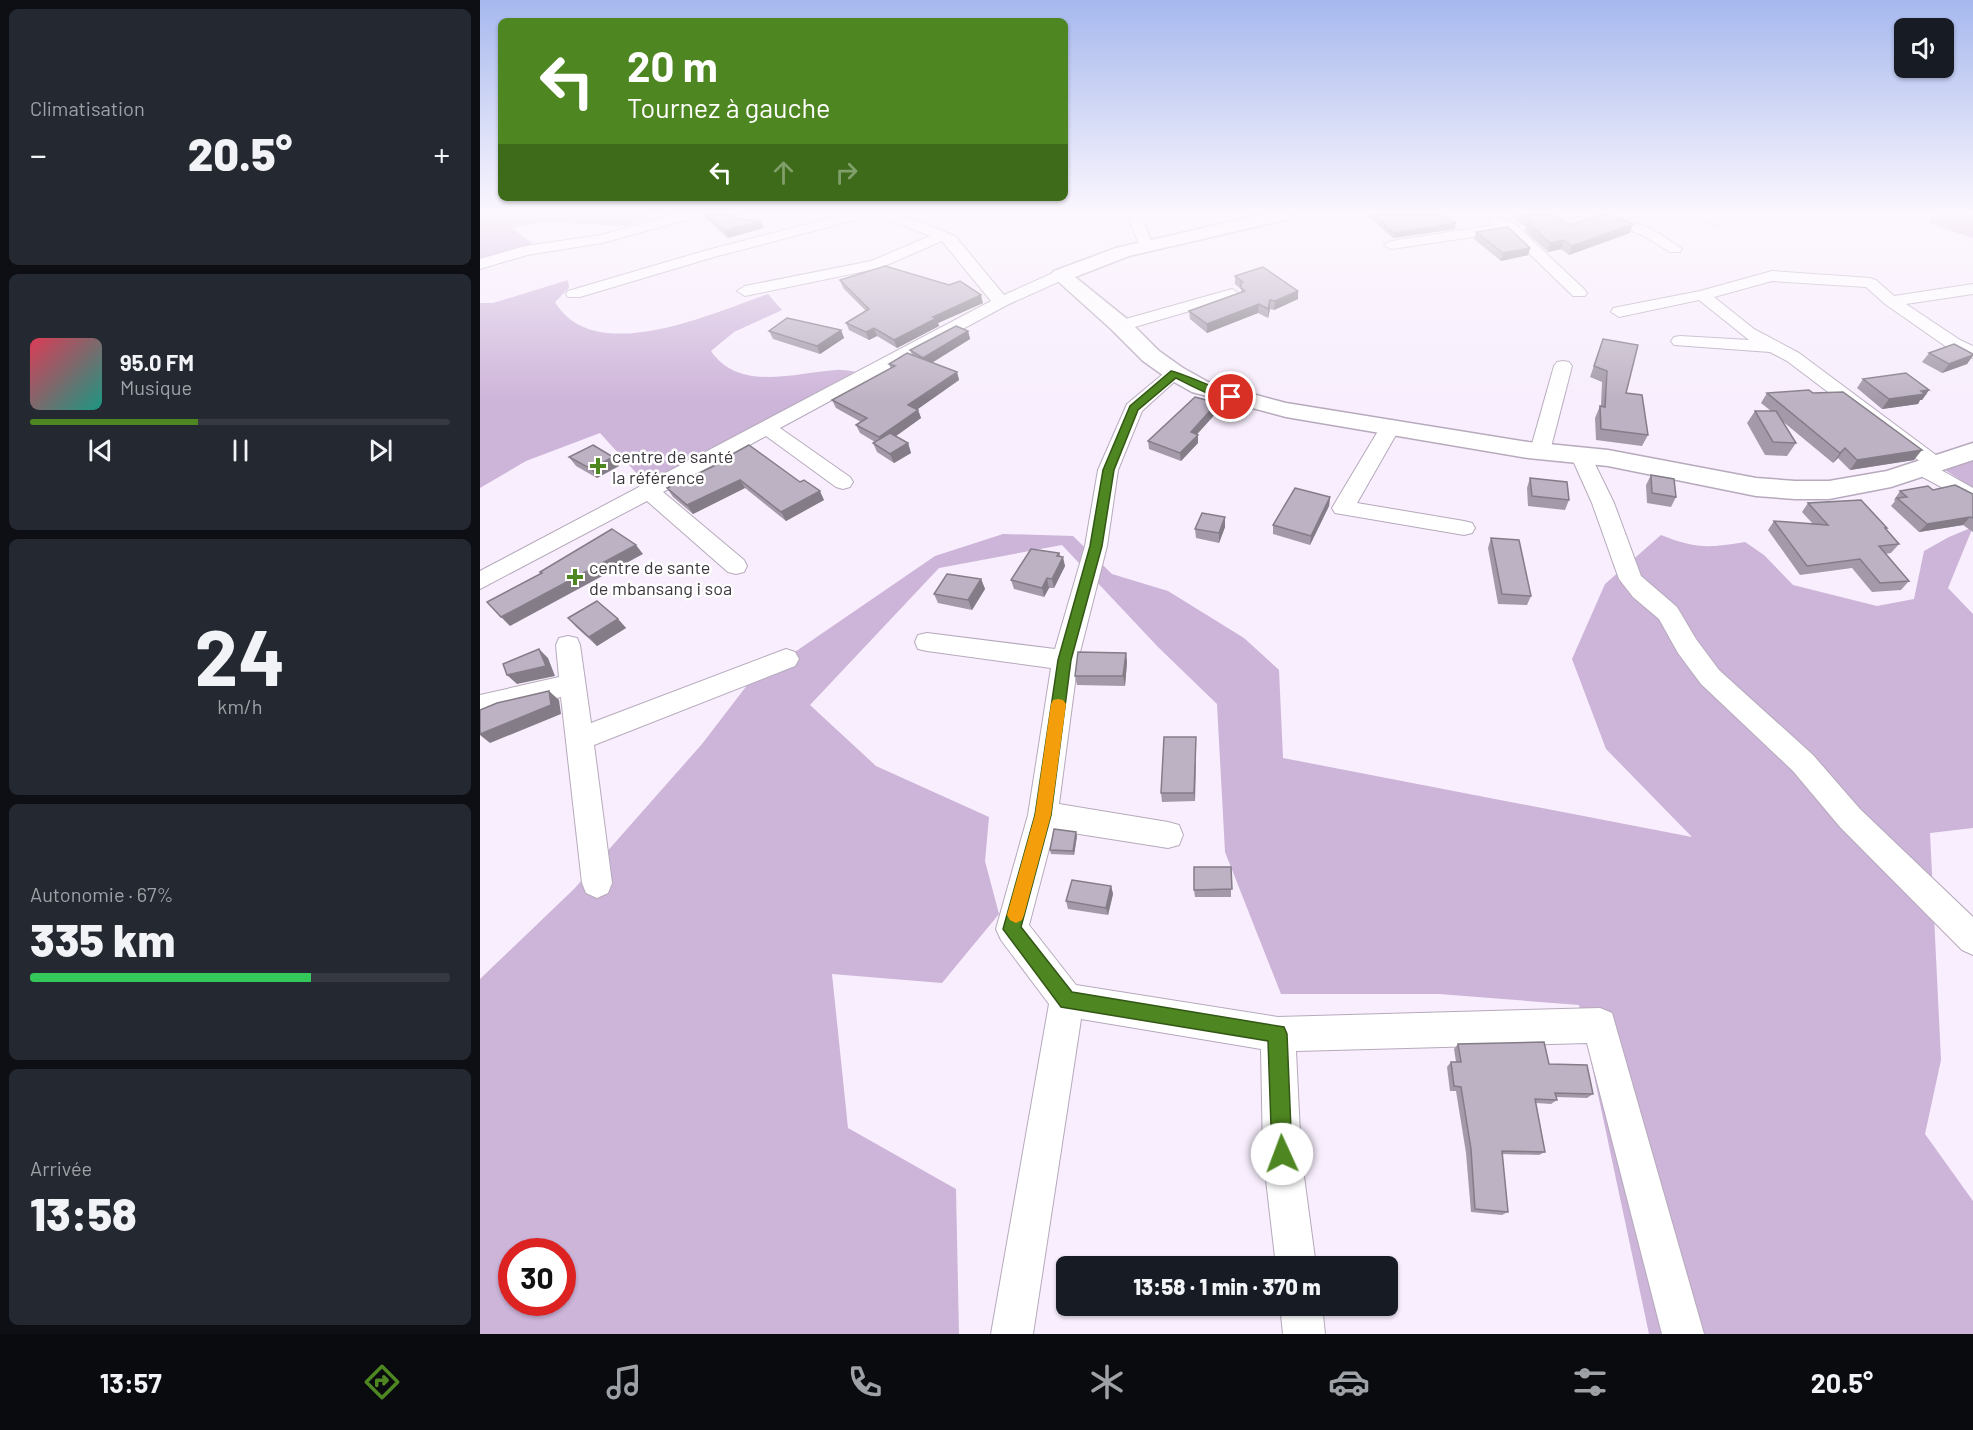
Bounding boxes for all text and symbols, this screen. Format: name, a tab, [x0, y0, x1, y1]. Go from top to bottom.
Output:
map controls	[1894, 18, 1954, 78]
button: sound	[1894, 18, 1954, 78]
text: 20 m	[627, 40, 718, 90]
icon: left	[528, 42, 606, 120]
text: Tournez à gauche	[627, 91, 830, 123]
text: Climatisation	[30, 96, 145, 120]
text: 20.5°	[188, 126, 292, 180]
text: −	[30, 134, 47, 174]
text: +	[434, 134, 450, 174]
icon: left	[704, 156, 737, 189]
icon: ahead	[767, 156, 800, 189]
icon: right	[830, 156, 863, 189]
text: 95.0 FM	[120, 349, 194, 375]
pin	[1205, 371, 1256, 422]
text: Musique	[120, 375, 192, 399]
icon: arrive	[1214, 380, 1247, 413]
icon: previous	[84, 434, 117, 467]
icon: pause	[224, 434, 257, 467]
icon: next	[364, 434, 397, 467]
place label: centre de santé la référence	[612, 445, 733, 488]
marker: centre de santé la référence	[589, 457, 607, 475]
place label: centre de sante de mbansang i soa	[589, 556, 732, 599]
marker: centre de sante de mbansang i soa	[566, 568, 584, 586]
text: 24	[195, 608, 285, 702]
text: km/h	[217, 694, 263, 718]
text: Autonomie · 67%	[30, 882, 174, 906]
text: 335 km	[30, 912, 175, 966]
position arrow	[1250, 1122, 1314, 1186]
text: Arrivée	[30, 1156, 92, 1180]
text: 13:58	[30, 1186, 137, 1240]
speed limit sign: 30	[498, 1238, 576, 1316]
text: 13:58 · 1 min · 370 m	[1133, 1273, 1321, 1299]
icon: directions	[361, 1361, 403, 1403]
icon: music	[603, 1361, 645, 1403]
icon: phone	[844, 1361, 886, 1403]
icon: climate	[1086, 1361, 1128, 1403]
icon: car	[1328, 1361, 1370, 1403]
icon: filters	[1569, 1361, 1611, 1403]
text: 13:57	[100, 1366, 162, 1398]
text: 20.5°	[1811, 1366, 1873, 1398]

